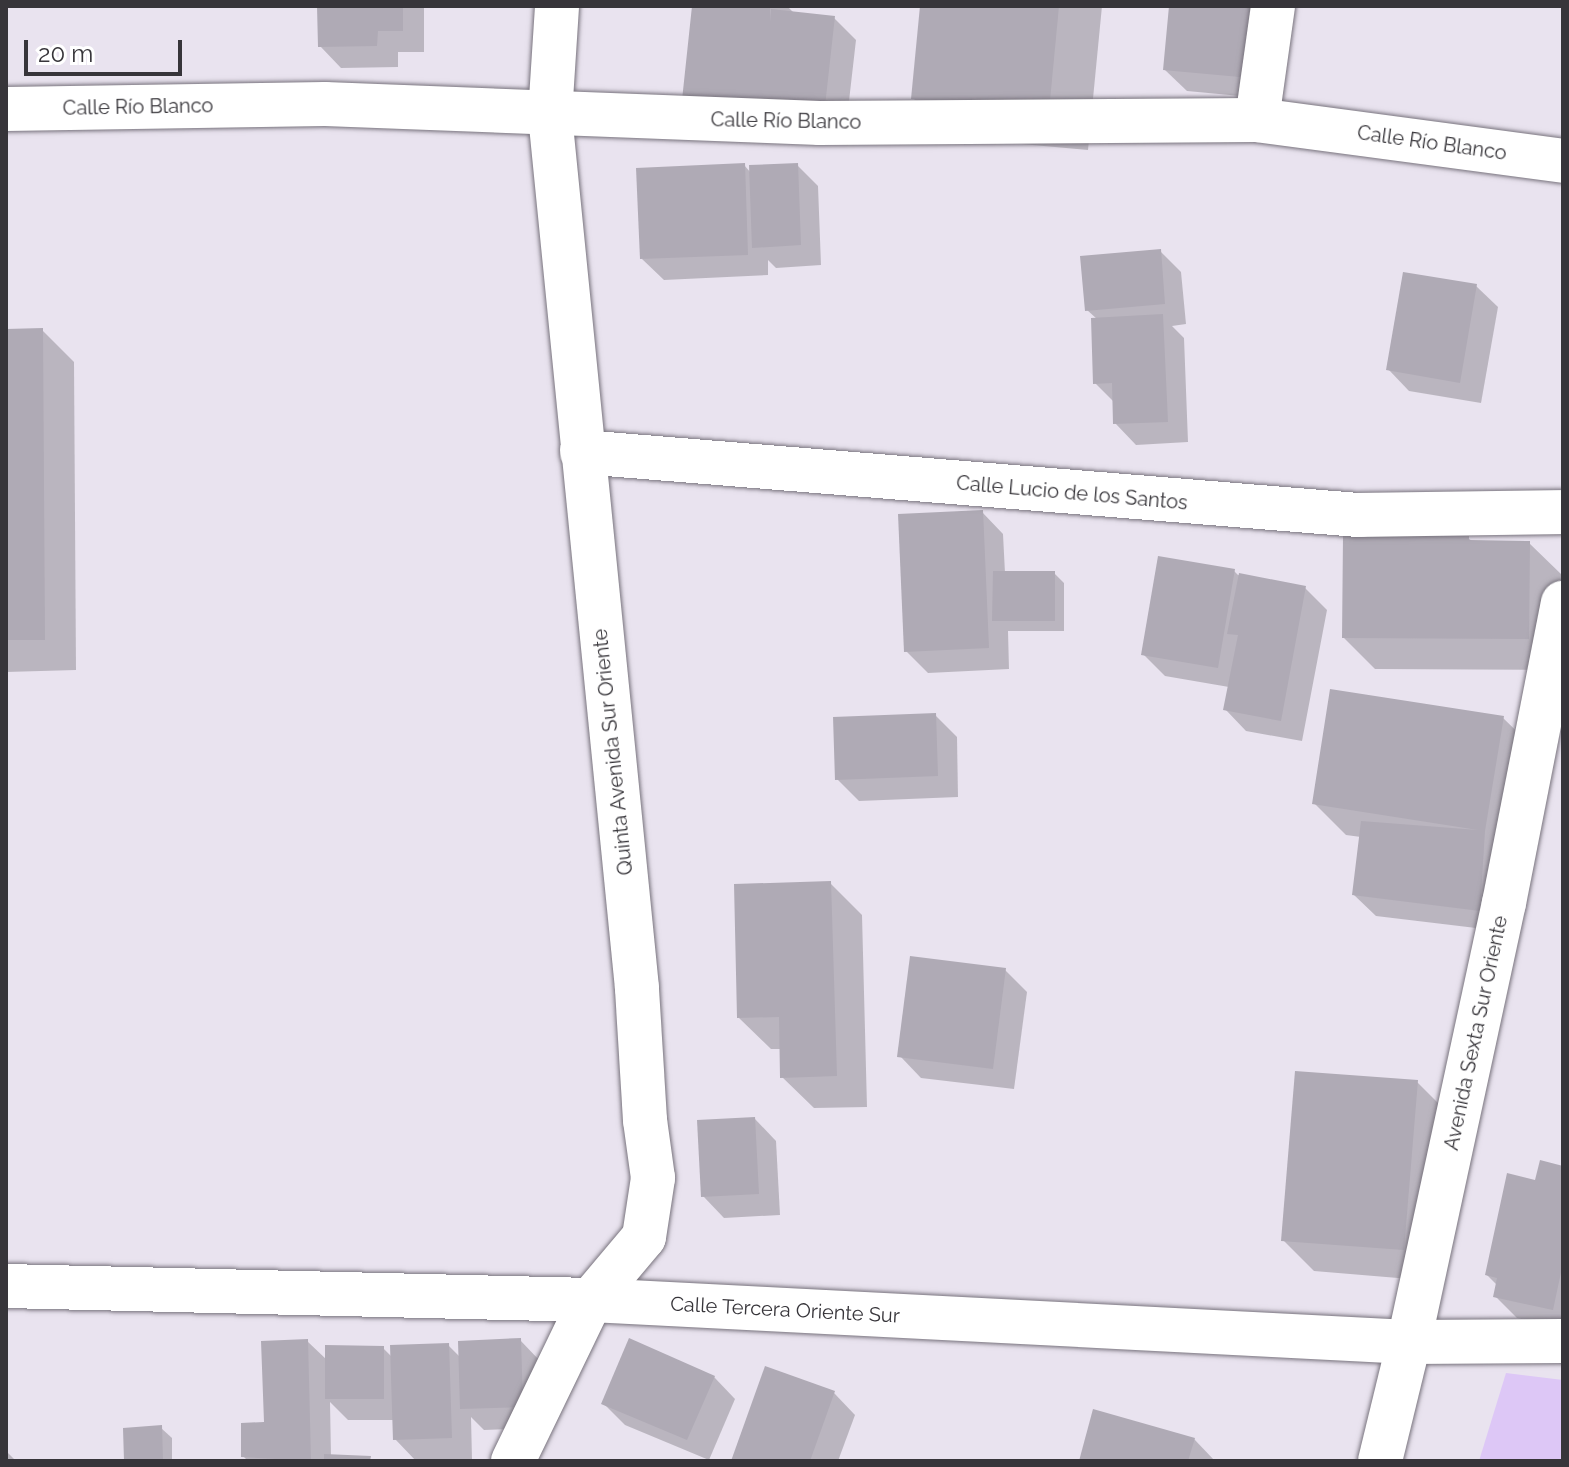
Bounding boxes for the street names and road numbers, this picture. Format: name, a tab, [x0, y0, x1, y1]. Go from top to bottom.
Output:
street label: Calle Río Blanco	[62, 94, 214, 120]
street label: Calle Río Blanco	[710, 108, 862, 134]
street label: Calle Río Blanco	[1356, 121, 1508, 165]
street label: Calle Lucio de los Santos	[955, 471, 1189, 515]
street label: Quinta Avenida Sur Oriente	[588, 627, 638, 877]
street label: Avenida Sexta Sur Oriente	[1439, 913, 1513, 1153]
street label: Calle Tercera Oriente Sur	[669, 1292, 901, 1328]

